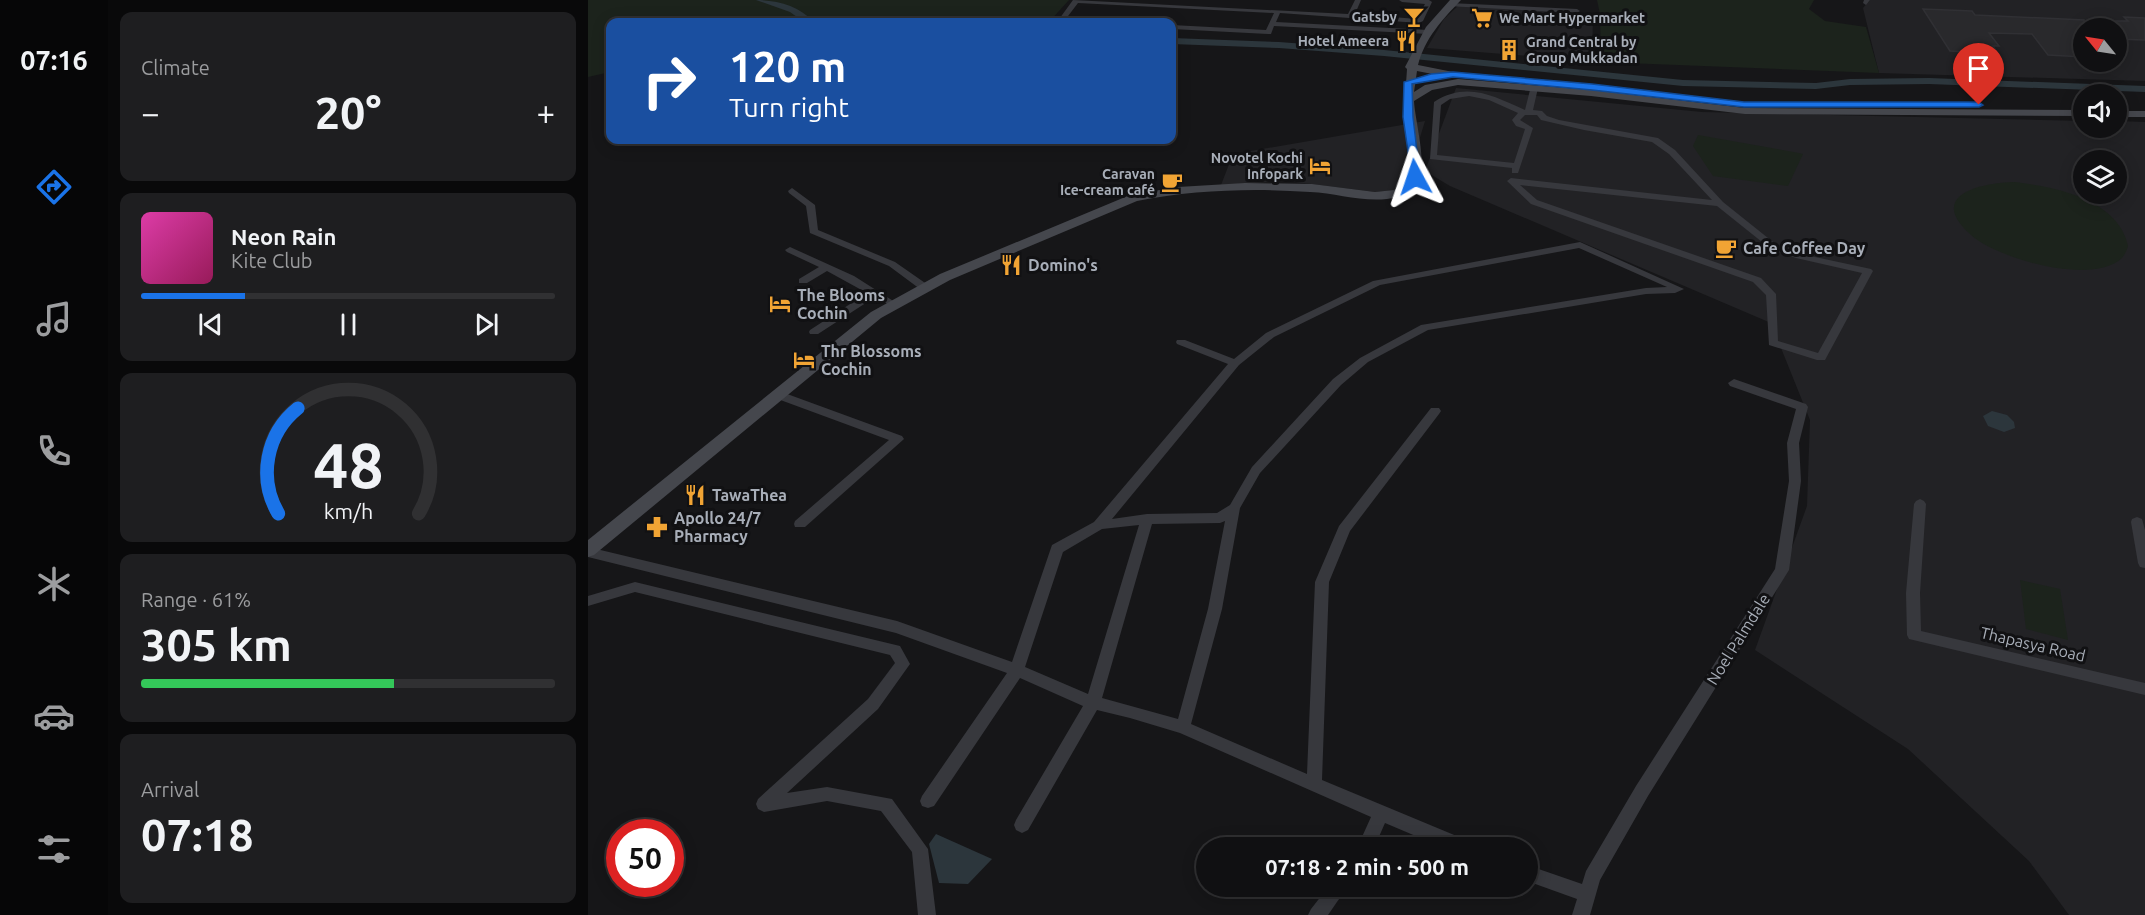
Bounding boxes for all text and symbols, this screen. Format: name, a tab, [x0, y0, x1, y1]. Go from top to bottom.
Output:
bar icon: Gatsby	[1402, 5, 1426, 29]
supermarket icon: We Mart Hypermarket	[1470, 6, 1494, 30]
place label: Gatsby	[1351, 9, 1398, 25]
place label: We Mart Hypermarket	[1499, 10, 1645, 26]
north arrow	[2073, 18, 2127, 72]
map controls	[2073, 18, 2127, 204]
restaurant icon: Hotel Ameera	[1394, 29, 1418, 53]
place label: Hotel Ameera	[1298, 33, 1389, 49]
place label: Grand Central by Group Mukkadan	[1526, 34, 1638, 66]
building icon: Grand Central by Group Mukkadan	[1497, 38, 1521, 62]
icon: right	[630, 42, 708, 120]
text: 120 m	[729, 43, 846, 90]
pin	[1953, 43, 2004, 105]
text: 07:16	[20, 45, 88, 75]
icon: arrive	[1962, 52, 1995, 85]
text: Climate	[141, 56, 210, 79]
button: sound	[2073, 84, 2127, 138]
text: 20°	[315, 87, 381, 138]
text: Turn right	[729, 92, 849, 122]
text: −	[141, 94, 160, 131]
text: +	[536, 94, 555, 131]
position arrow	[1383, 145, 1447, 209]
place label: Novotel Kochi Infopark	[1211, 150, 1303, 182]
button: layers	[2073, 150, 2127, 204]
hotel icon: Novotel Kochi Infopark	[1308, 154, 1332, 178]
icon: directions	[33, 166, 75, 208]
place label: Caravan Ice-cream café	[1060, 166, 1155, 198]
cafe icon: Caravan Ice-cream café	[1160, 170, 1184, 194]
text: Neon Rain	[231, 224, 336, 249]
cafe icon: Cafe Coffee Day	[1714, 236, 1738, 260]
place label: Cafe Coffee Day	[1743, 239, 1866, 257]
text: Kite Club	[231, 249, 313, 272]
restaurant icon: Domino's	[999, 253, 1023, 277]
place label: Domino's	[1028, 256, 1098, 274]
place label: The Blooms Cochin	[797, 286, 885, 322]
hotel icon: The Blooms Cochin	[768, 292, 792, 316]
icon: music	[33, 298, 75, 340]
icon: previous	[194, 308, 227, 341]
icon: pause	[332, 308, 365, 341]
icon: next	[470, 308, 503, 341]
place label: Thr Blossoms Cochin	[821, 342, 922, 378]
hotel icon: Thr Blossoms Cochin	[792, 348, 816, 372]
icon: phone	[33, 430, 75, 472]
text: 48	[313, 431, 383, 501]
restaurant icon: TawaThea	[683, 483, 707, 507]
place label: TawaThea	[712, 486, 787, 504]
text: km/h	[323, 500, 373, 524]
place label: Apollo 24/7 Pharmacy	[674, 509, 761, 545]
pharmacy icon: Apollo 24/7 Pharmacy	[645, 515, 669, 539]
icon: climate	[33, 563, 75, 605]
text: Range · 61%	[141, 588, 251, 611]
street label: Noel Palmdale	[1703, 590, 1773, 688]
text: 305 km	[141, 619, 292, 670]
street label: Thapasya Road	[1979, 623, 2087, 665]
icon: car	[33, 695, 75, 737]
text: Arrival	[141, 778, 199, 801]
text: 07:18	[141, 809, 254, 860]
speed limit sign: 50	[606, 819, 684, 897]
icon: filters	[33, 828, 75, 870]
text: 07:18 · 2 min · 500 m	[1265, 854, 1469, 879]

